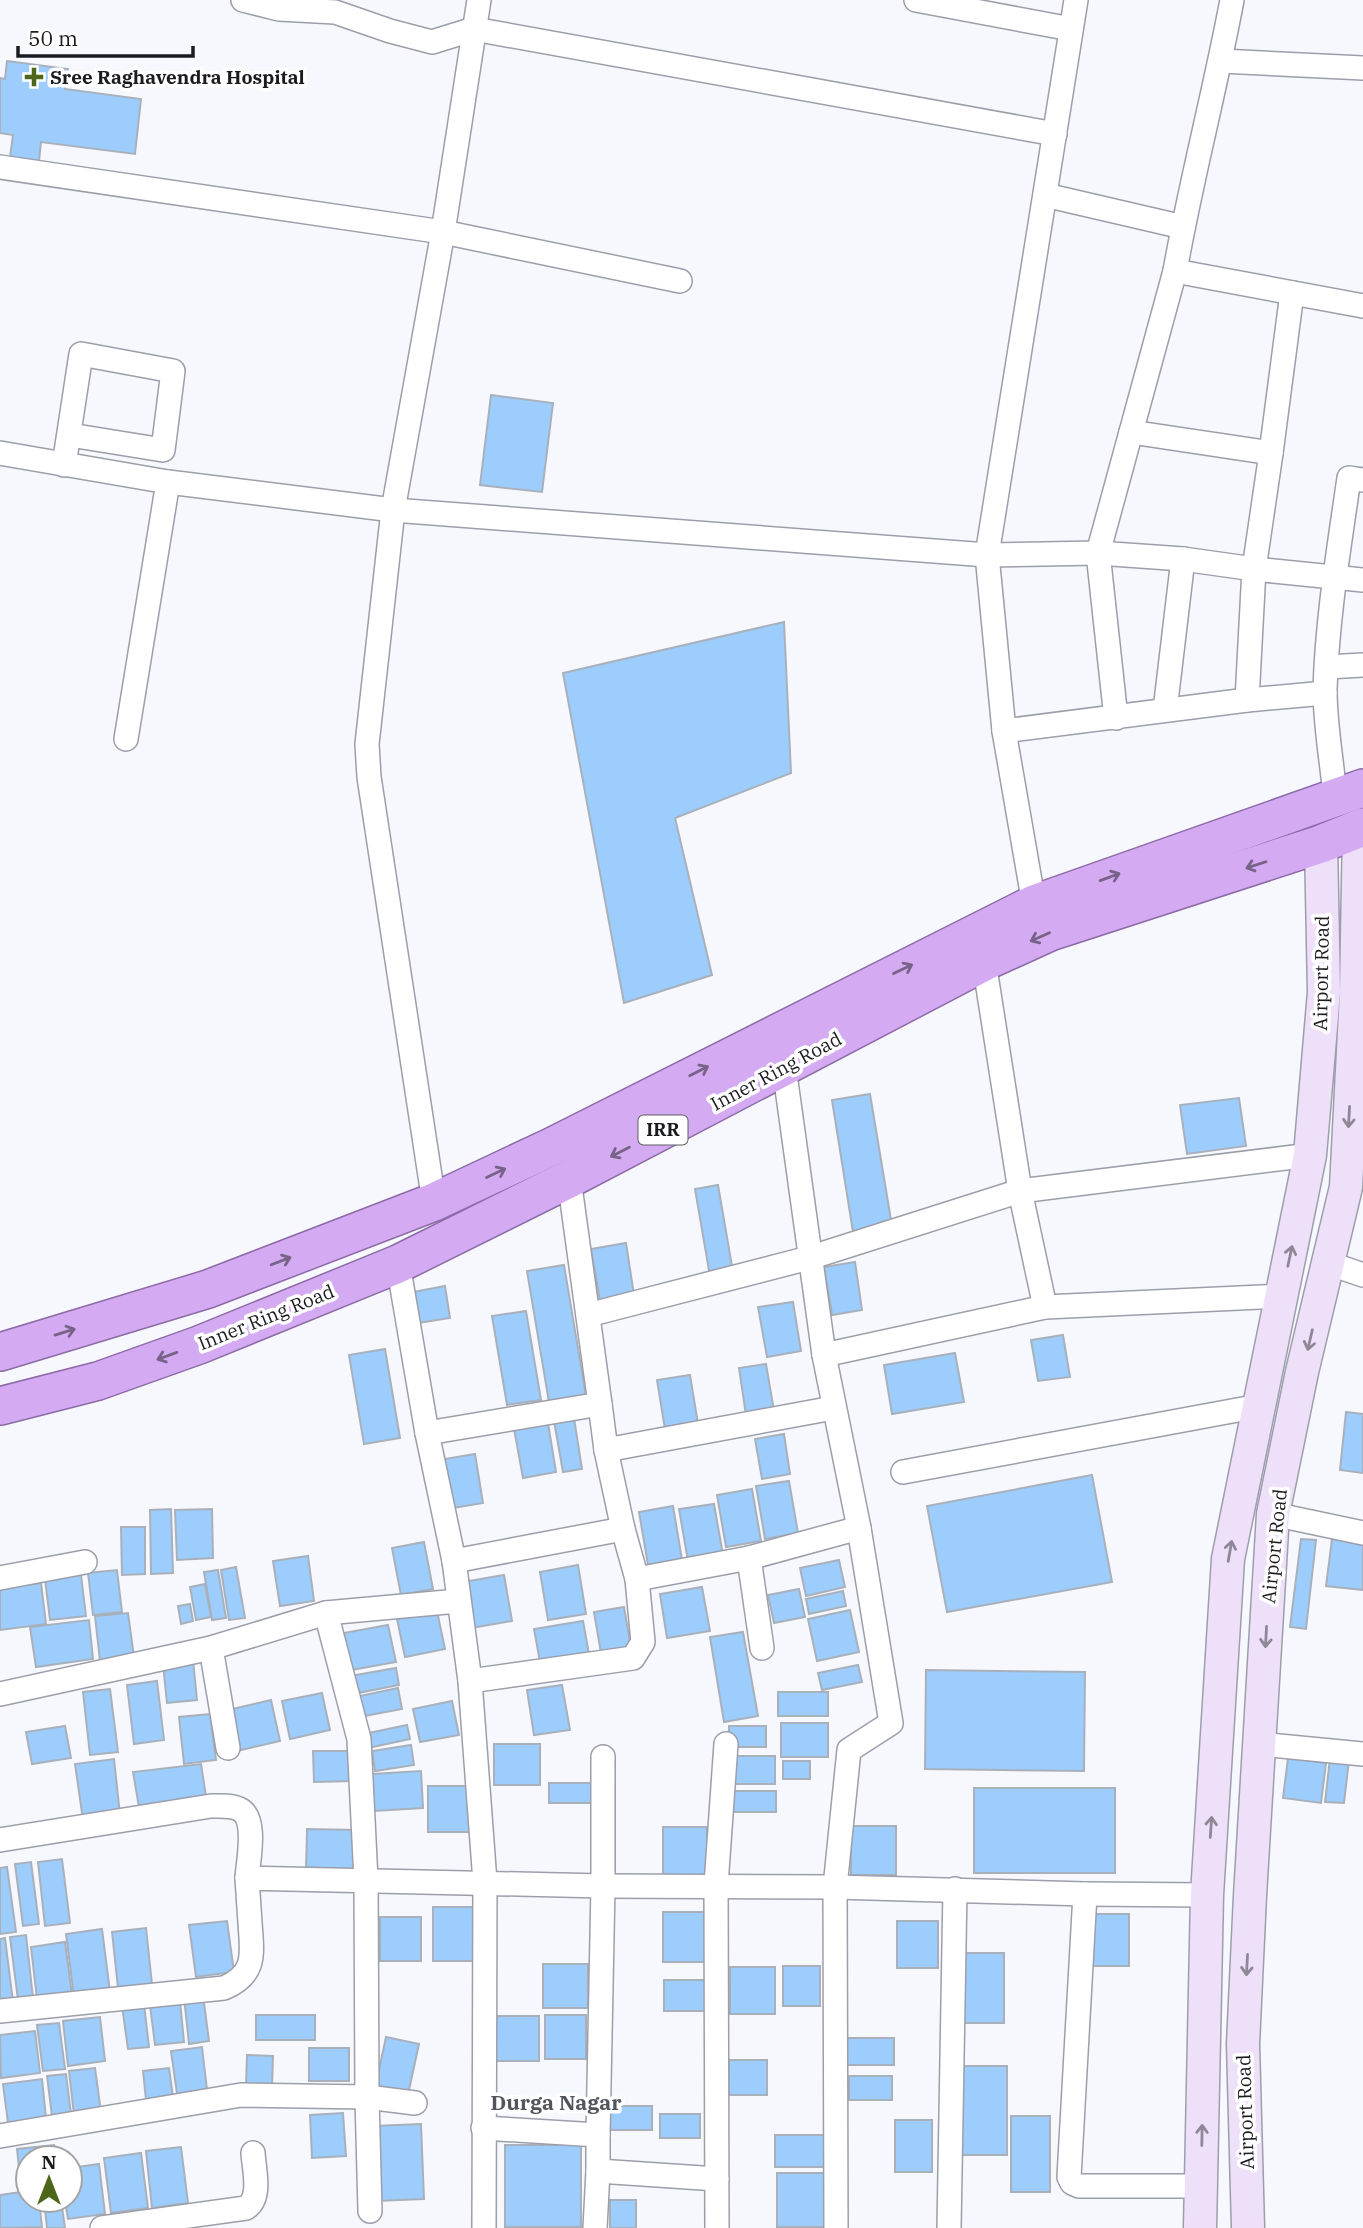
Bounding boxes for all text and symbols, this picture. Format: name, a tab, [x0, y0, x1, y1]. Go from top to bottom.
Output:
scale bar	[18, 14, 192, 58]
text: 50 m	[28, 24, 78, 52]
place label: Sree Raghavendra Hospital	[50, 65, 305, 89]
marker: Sree Raghavendra Hospital	[24, 67, 44, 87]
one-way arrow	[1246, 860, 1268, 872]
one-way arrow	[1099, 870, 1121, 883]
street label: Airport Road	[1308, 915, 1334, 1031]
one-way arrow	[1030, 931, 1052, 944]
one-way arrow	[892, 962, 913, 976]
street label: Inner Ring Road	[706, 1026, 846, 1116]
one-way arrow	[688, 1064, 709, 1078]
one-way arrow	[1343, 1105, 1356, 1128]
road number: IRR	[638, 1115, 688, 1144]
one-way arrow	[610, 1146, 631, 1160]
one-way arrow	[485, 1166, 506, 1179]
one-way arrow	[1283, 1245, 1297, 1268]
one-way arrow	[270, 1254, 292, 1266]
street label: Inner Ring Road	[194, 1279, 338, 1355]
one-way arrow	[54, 1325, 76, 1338]
one-way arrow	[1302, 1328, 1316, 1351]
one-way arrow	[157, 1351, 179, 1363]
street label: Airport Road	[1256, 1488, 1292, 1604]
one-way arrow	[1224, 1540, 1238, 1563]
one-way arrow	[1259, 1625, 1272, 1648]
one-way arrow	[1205, 1816, 1218, 1839]
one-way arrow	[1240, 1953, 1253, 1975]
street label: Airport Road	[1231, 2054, 1259, 2170]
district label: Durga Nagar	[490, 2088, 622, 2116]
one-way arrow	[1195, 2124, 1209, 2147]
north arrow	[14, 2144, 84, 2214]
text: N	[41, 2150, 57, 2174]

